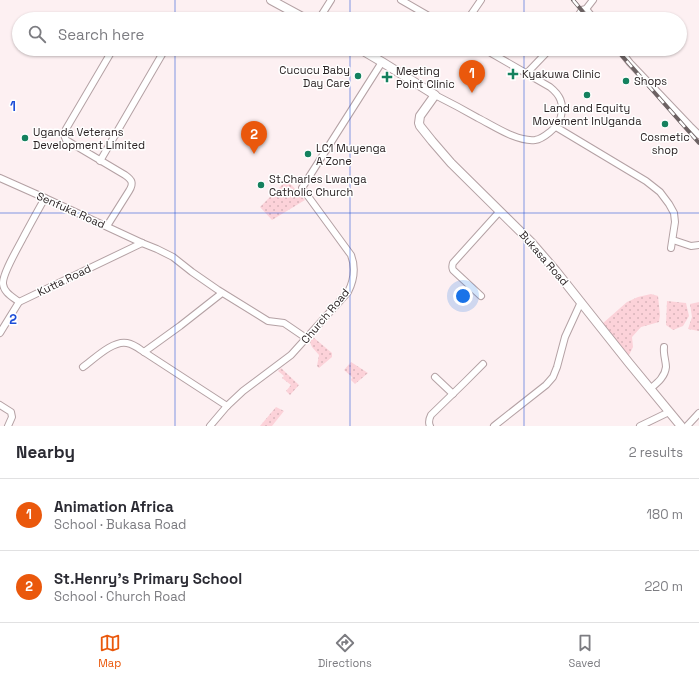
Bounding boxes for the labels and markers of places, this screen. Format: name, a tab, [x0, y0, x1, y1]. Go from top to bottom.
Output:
pin: 1	[459, 60, 485, 93]
place label: Cucucu Baby Day Care	[279, 63, 350, 90]
place label: Meeting Point Clinic	[396, 64, 455, 91]
place label: Kyakuwa Clinic	[522, 67, 601, 81]
marker: Kyakuwa Clinic	[507, 68, 519, 80]
marker: Cucucu Baby Day Care	[353, 71, 363, 81]
marker: Meeting Point Clinic	[381, 71, 393, 83]
place label: Shops	[634, 74, 667, 88]
marker: Shops	[621, 76, 631, 86]
marker: Land and Equity Movement InUganda	[582, 90, 592, 100]
place label: Land and Equity Movement InUganda	[532, 101, 642, 128]
marker: Cosmetic shop	[660, 119, 670, 129]
pin: 2	[241, 121, 267, 154]
place label: Uganda Veterans Development Limited	[33, 125, 145, 152]
place label: Cosmetic shop	[640, 130, 690, 157]
marker: Uganda Veterans Development Limited	[20, 133, 30, 143]
place label: LC1 Muyenga A Zone	[316, 141, 387, 168]
marker: LC1 Muyenga A Zone	[303, 149, 313, 159]
place label: St.Charles Lwanga Catholic Church	[269, 172, 367, 199]
marker: St.Charles Lwanga Catholic Church	[256, 180, 266, 190]

